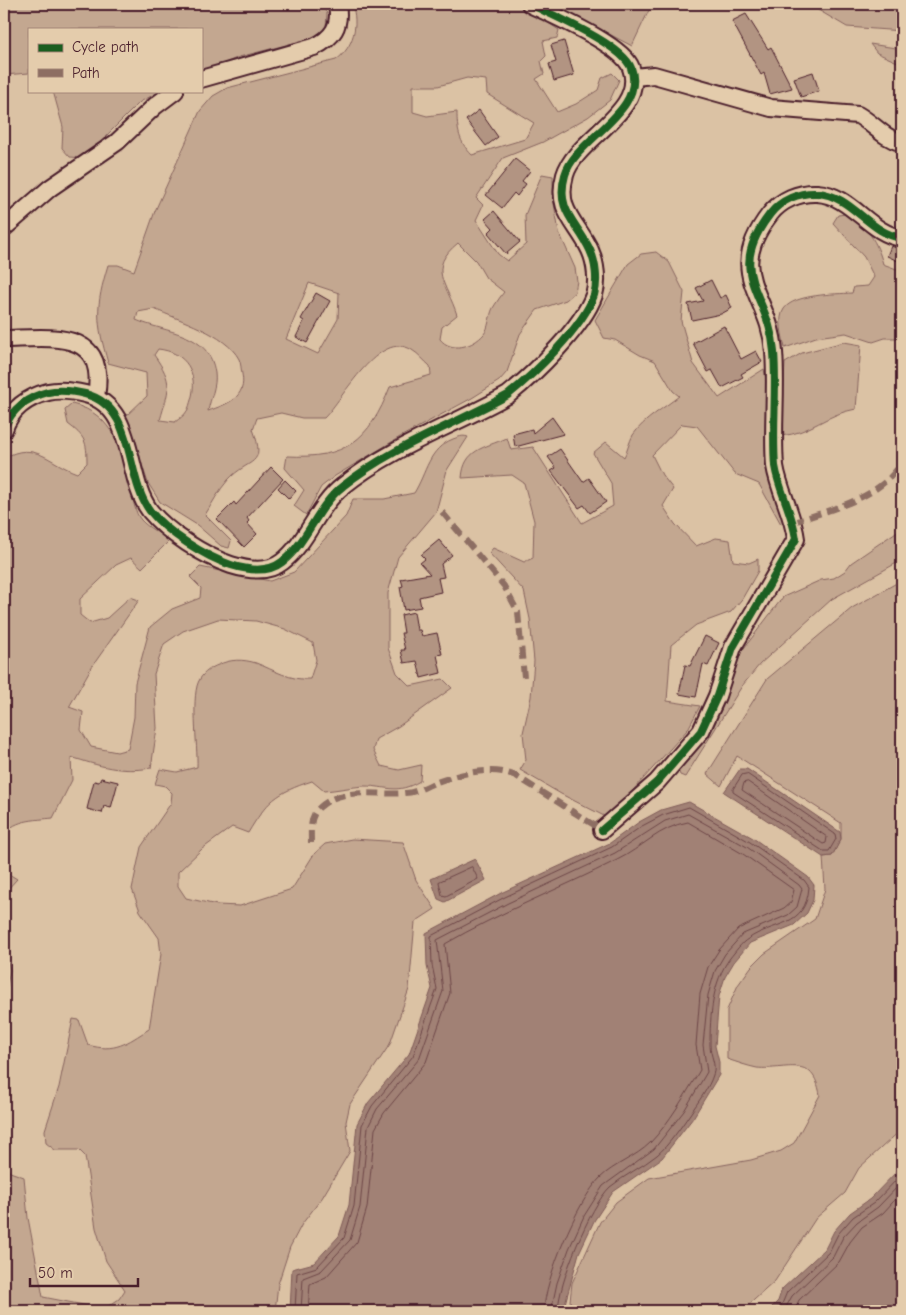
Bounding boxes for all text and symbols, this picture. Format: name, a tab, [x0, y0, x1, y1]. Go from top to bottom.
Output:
legend	[28, 28, 202, 92]
text: Cycle path	[72, 38, 139, 56]
text: Path	[72, 64, 100, 82]
scale bar	[30, 1255, 138, 1287]
text: 50 m	[38, 1264, 73, 1282]

